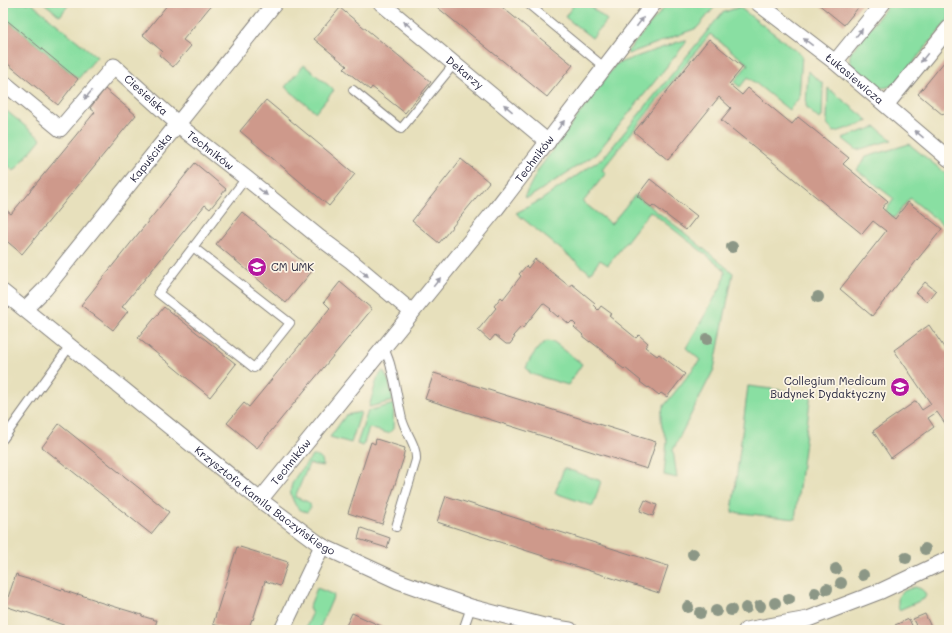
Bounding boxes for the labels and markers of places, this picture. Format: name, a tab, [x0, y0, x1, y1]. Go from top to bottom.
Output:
school or university icon: CM UMK	[246, 256, 268, 278]
place label: CM UMK	[271, 259, 314, 274]
place label: Collegium Medicum Budynek Dydaktyczny	[770, 373, 886, 401]
school or university icon: Collegium Medicum Budynek Dydaktyczny	[889, 376, 911, 398]

